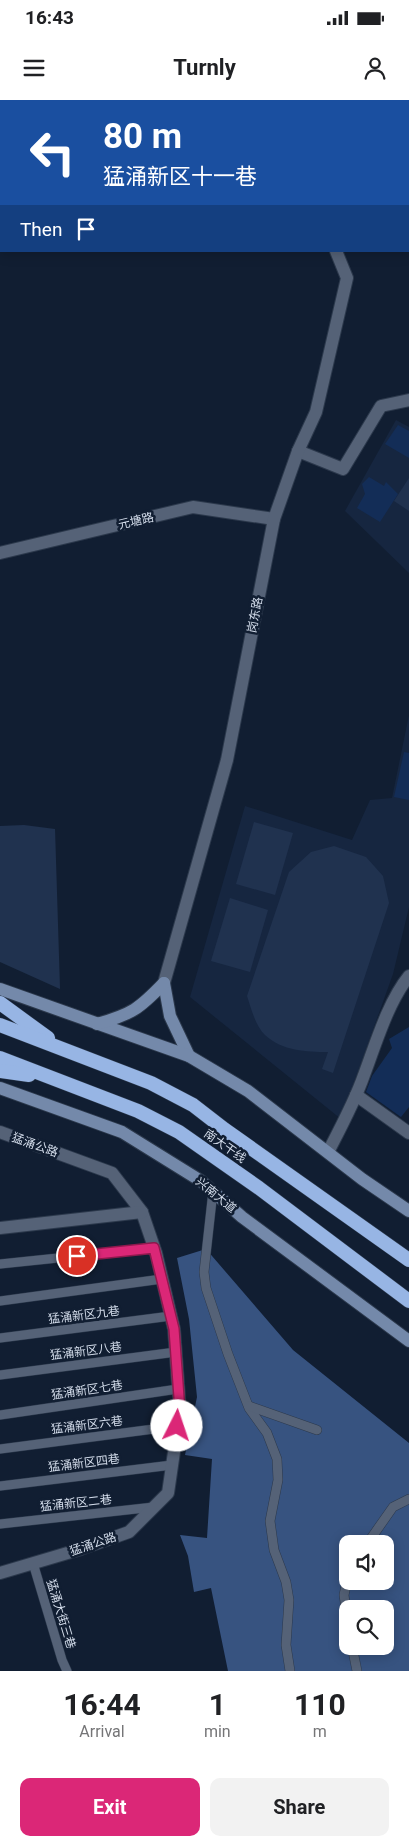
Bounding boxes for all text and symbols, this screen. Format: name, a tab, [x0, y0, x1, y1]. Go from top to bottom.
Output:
text: 16:43	[25, 6, 74, 29]
icon: menu	[20, 54, 48, 82]
icon: person	[361, 54, 389, 82]
text: Turnly	[173, 55, 236, 80]
text: 80 m	[103, 116, 182, 157]
icon: left	[20, 120, 85, 185]
text: 猛涌新区十一巷	[103, 164, 257, 189]
icon: arrive	[72, 215, 100, 243]
text: Then	[20, 218, 62, 241]
street label: 元塘路	[117, 510, 155, 532]
street label: 岗东路	[245, 596, 265, 634]
street label: 南大干线	[201, 1126, 249, 1166]
street label: 猛涌公路	[10, 1130, 60, 1160]
street label: 兴南大道	[193, 1174, 239, 1216]
pin	[56, 1235, 98, 1277]
icon: arrive	[63, 1242, 91, 1270]
street label: 猛涌新区九巷	[47, 1304, 121, 1326]
street label: 猛涌新区八巷	[49, 1340, 123, 1362]
street label: 猛涌新区七巷	[50, 1378, 124, 1402]
position arrow	[150, 1399, 202, 1451]
street label: 猛涌新区六巷	[50, 1414, 124, 1436]
street label: 猛涌新区四巷	[47, 1452, 121, 1474]
street label: 猛涌新区二巷	[39, 1492, 113, 1514]
street label: 猛涌公路	[68, 1530, 118, 1558]
map controls	[339, 1535, 394, 1655]
button: sound	[339, 1535, 394, 1590]
street label: 猛涌大街三巷	[44, 1578, 78, 1650]
button: search	[339, 1600, 394, 1655]
text: 16:44	[63, 1687, 141, 1722]
text: 1	[209, 1687, 226, 1722]
text: 110	[294, 1687, 346, 1722]
text: Arrival	[79, 1722, 125, 1741]
text: min	[204, 1722, 231, 1741]
text: m	[313, 1722, 327, 1741]
button: Exit	[20, 1778, 200, 1836]
button: Share	[210, 1778, 389, 1836]

